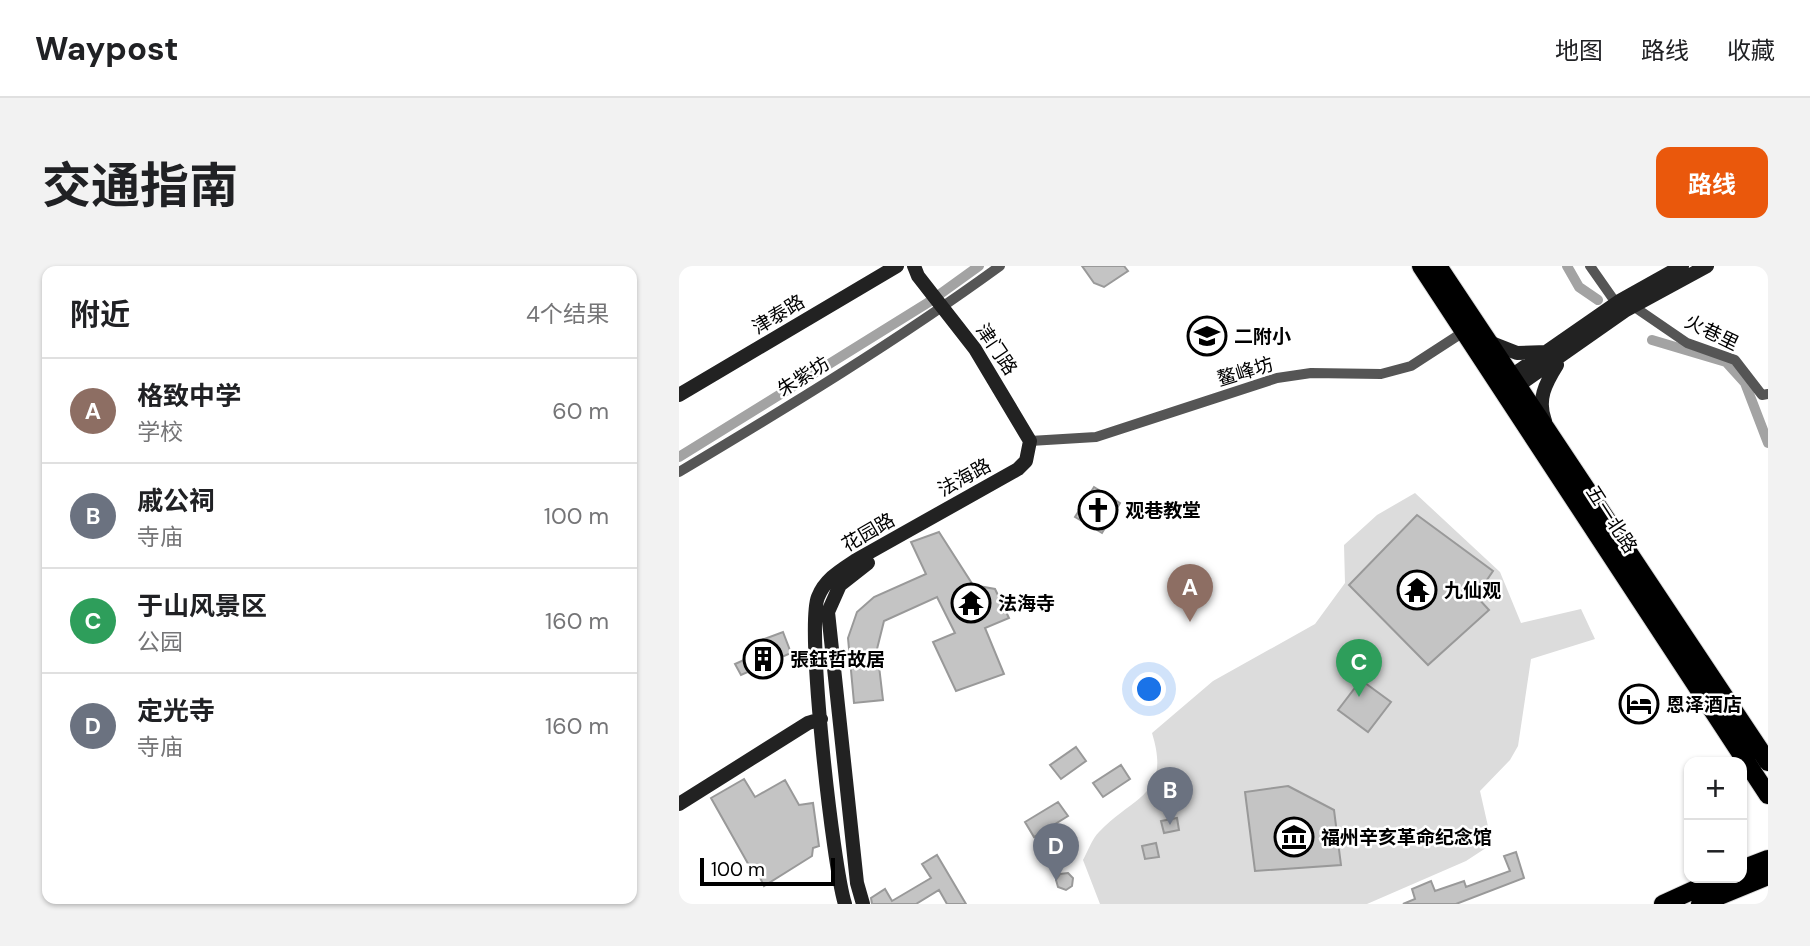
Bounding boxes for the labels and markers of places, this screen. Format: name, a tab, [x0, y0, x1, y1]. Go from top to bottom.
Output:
school or university icon: 二附小	[1186, 315, 1228, 357]
place label: 二附小	[1234, 324, 1291, 349]
church icon: 观巷教堂	[1077, 489, 1119, 531]
place label: 观巷教堂	[1125, 498, 1201, 523]
pin: A	[1167, 564, 1213, 622]
temple icon: 九仙观	[1396, 569, 1438, 611]
place label: 九仙观	[1444, 578, 1501, 603]
temple icon: 法海寺	[950, 582, 992, 624]
place label: 法海寺	[998, 591, 1055, 616]
building icon: 張鈺哲故居	[742, 638, 784, 680]
pin: C	[1336, 639, 1382, 697]
place label: 張鈺哲故居	[790, 647, 885, 672]
hotel icon: 恩泽酒店	[1618, 683, 1660, 725]
place label: 恩泽酒店	[1666, 692, 1742, 717]
pin: B	[1147, 767, 1193, 825]
museum icon: 福州辛亥革命纪念馆	[1273, 816, 1315, 858]
pin: D	[1033, 823, 1079, 881]
place label: 福州辛亥革命纪念馆	[1321, 825, 1492, 850]

